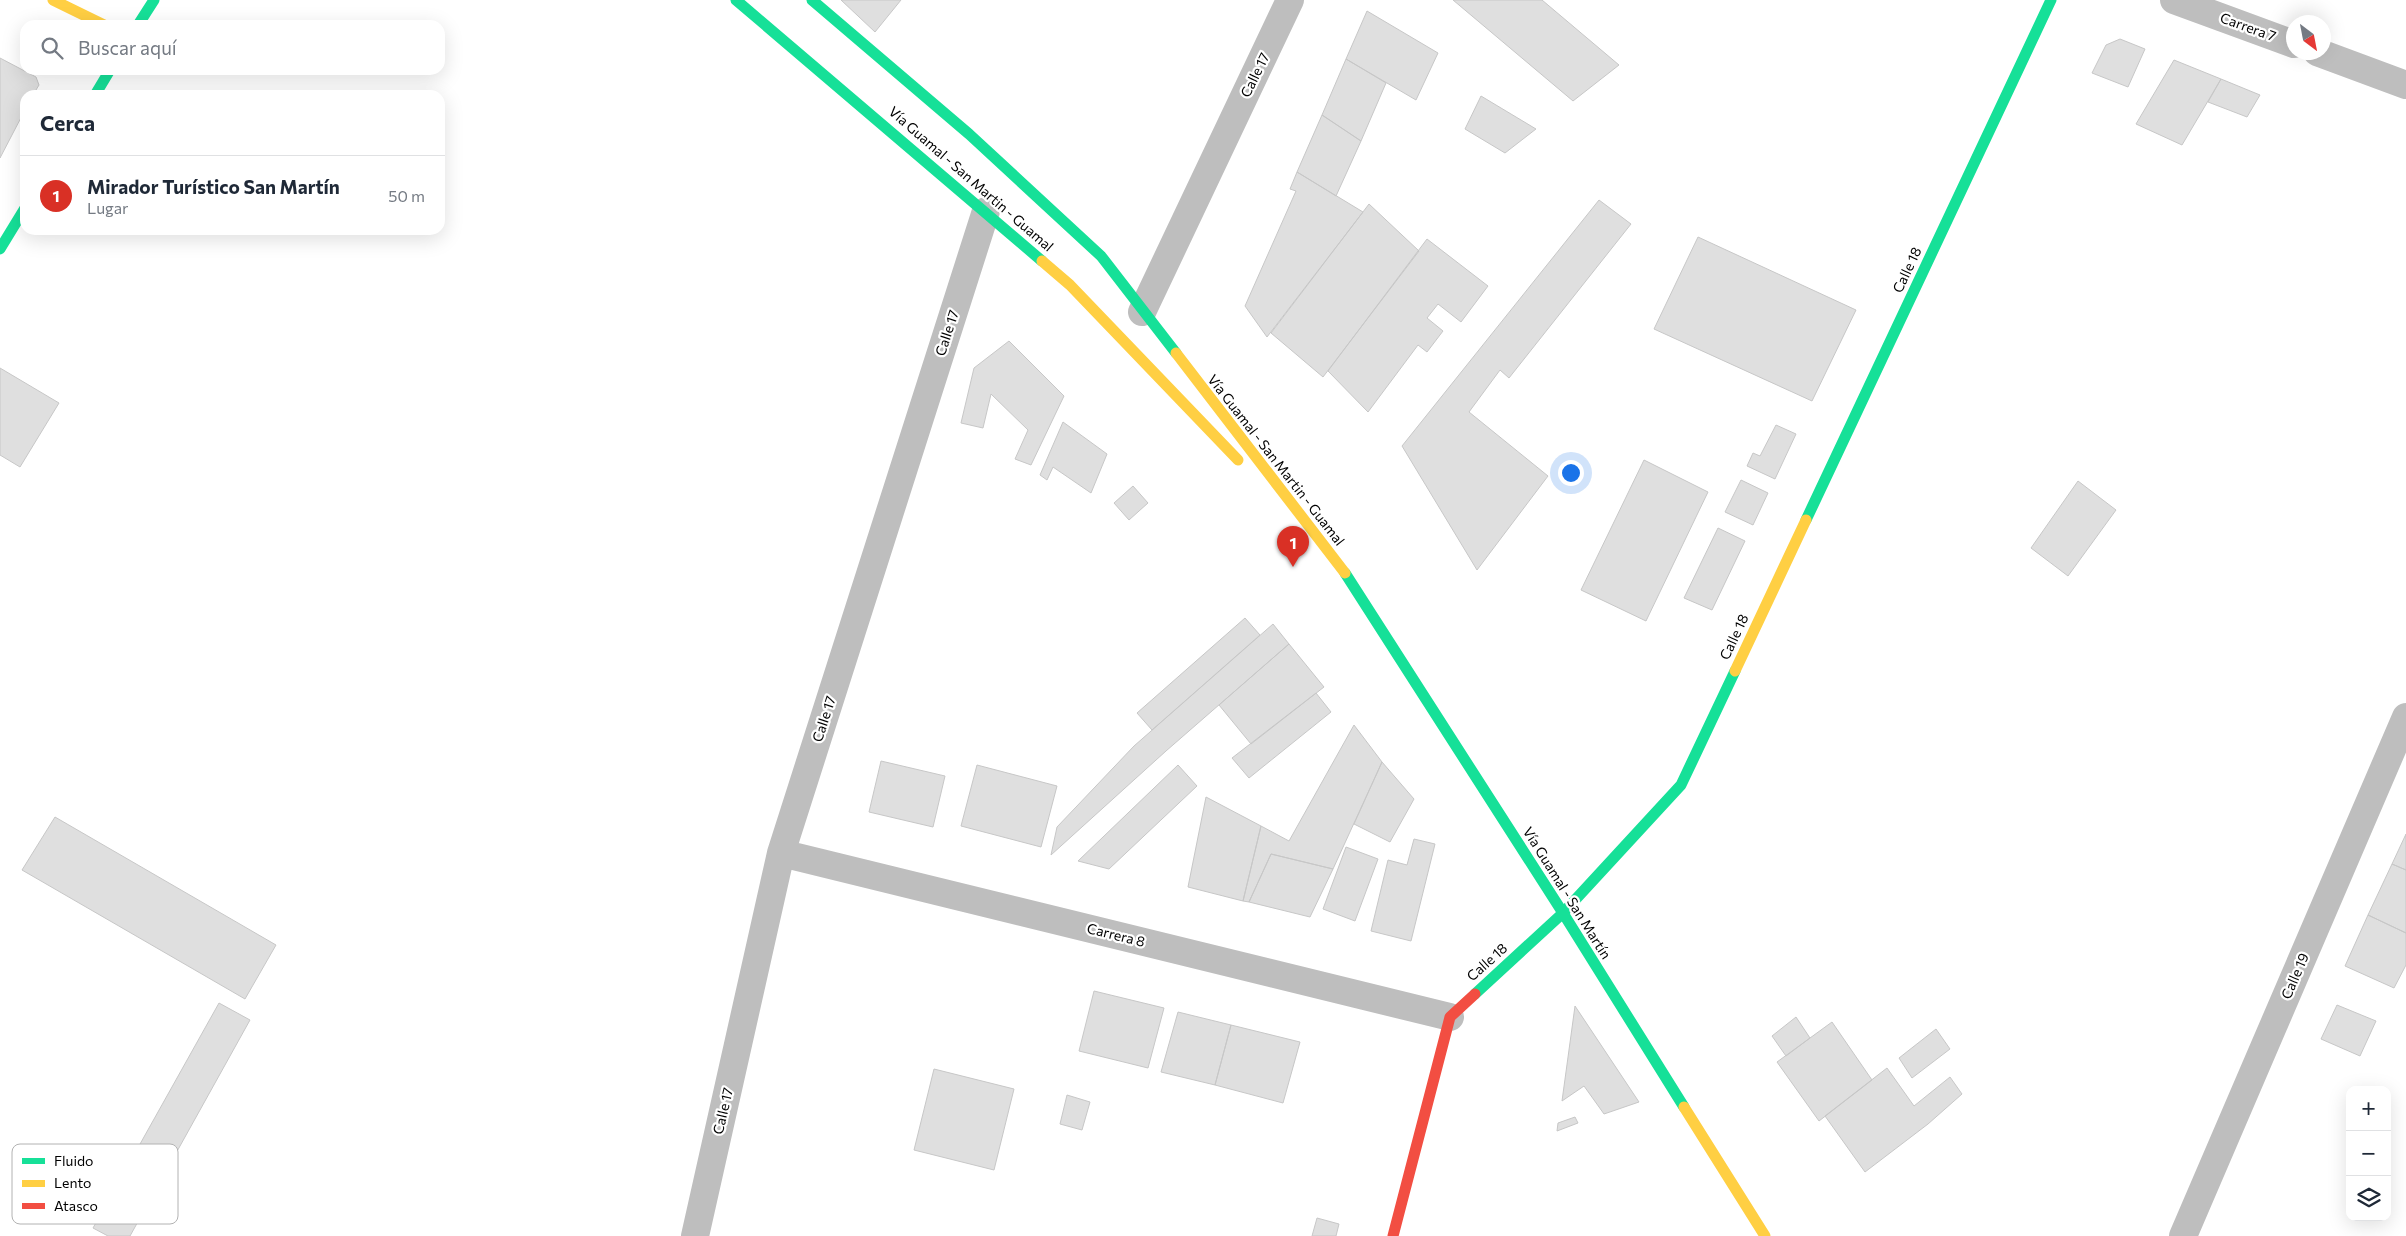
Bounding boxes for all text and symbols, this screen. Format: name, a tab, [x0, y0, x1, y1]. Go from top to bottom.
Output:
street label: Carrera 7	[2218, 9, 2278, 44]
north arrow	[2286, 15, 2331, 60]
search box	[20, 20, 445, 75]
icon: search	[38, 34, 66, 62]
text: Buscar aquí	[78, 36, 177, 59]
street label: Calle 17	[1237, 50, 1273, 100]
street label: Vía Guamal - San Martin - Guamal	[886, 103, 1057, 255]
text: Cerca	[40, 110, 95, 135]
text: Mirador Turístico San Martín	[87, 175, 340, 198]
text: 1	[52, 186, 60, 205]
text: 50 m	[388, 186, 425, 205]
text: Lugar	[87, 198, 128, 217]
street label: Calle 18	[1889, 244, 1925, 295]
street label: Calle 17	[931, 308, 962, 358]
street label: Vía Guamal - San Martin - Guamal	[1204, 371, 1348, 549]
your location	[1558, 460, 1584, 486]
pin: 1	[1277, 526, 1309, 567]
street label: Calle 18	[1716, 611, 1752, 662]
street label: Calle 17	[808, 694, 839, 744]
street label: Vía Guamal - San Martín	[1520, 824, 1615, 962]
street label: Carrera 8	[1085, 919, 1147, 950]
street label: Calle 18	[1463, 939, 1510, 984]
street label: Calle 19	[2277, 950, 2312, 1001]
street label: Calle 17	[709, 1086, 736, 1136]
map controls	[2346, 1086, 2391, 1221]
button: +	[2346, 1086, 2391, 1131]
button: −	[2346, 1131, 2391, 1176]
legend	[12, 1144, 178, 1224]
text: Fluido	[54, 1152, 93, 1169]
text: Lento	[54, 1174, 91, 1191]
button: layers	[2346, 1176, 2391, 1221]
text: Atasco	[54, 1197, 98, 1214]

